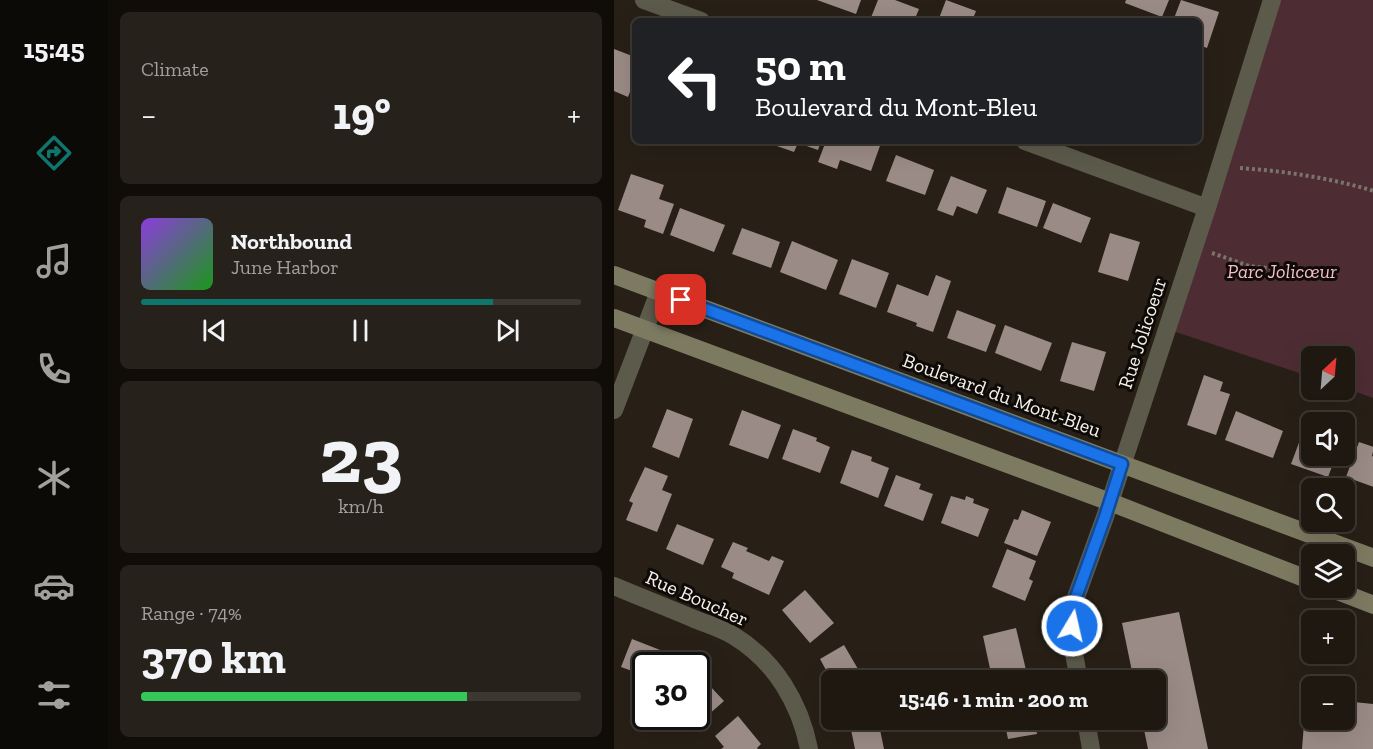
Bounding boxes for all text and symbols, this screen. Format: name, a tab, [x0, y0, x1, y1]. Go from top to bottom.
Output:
text: 15:45	[23, 33, 85, 65]
text: 50 m	[755, 40, 846, 91]
icon: left	[656, 42, 734, 120]
text: Climate	[141, 57, 209, 81]
text: 19°	[333, 87, 391, 141]
text: Boulevard du Mont-Bleu	[755, 91, 1037, 123]
text: −	[141, 95, 156, 134]
text: +	[567, 95, 581, 134]
icon: directions	[33, 132, 75, 174]
text: Northbound	[231, 228, 352, 255]
icon: music	[33, 240, 75, 282]
text: June Harbor	[231, 255, 339, 279]
park label: Parc Jolicœur	[1227, 259, 1337, 283]
pin	[655, 274, 706, 325]
street label: Rue Jolicoeur	[1113, 274, 1171, 392]
icon: arrive	[664, 283, 697, 316]
icon: previous	[198, 314, 231, 347]
icon: pause	[344, 314, 377, 347]
icon: next	[491, 314, 524, 347]
north arrow	[1301, 346, 1355, 400]
map controls	[1301, 346, 1355, 730]
icon: phone	[33, 348, 75, 390]
street label: Boulevard du Mont-Bleu	[900, 348, 1104, 442]
text: 23	[319, 408, 403, 502]
button: sound	[1301, 412, 1355, 466]
icon: climate	[33, 457, 75, 499]
button: search	[1301, 478, 1355, 532]
text: km/h	[338, 494, 384, 518]
button: layers	[1301, 544, 1355, 598]
icon: car	[33, 565, 75, 607]
street label: Rue Boucher	[642, 565, 752, 631]
position arrow	[1040, 594, 1104, 658]
text: Range · 74%	[141, 601, 242, 625]
button: +	[1301, 610, 1355, 664]
text: 370 km	[141, 631, 286, 685]
speed limit sign: 30	[632, 652, 710, 730]
icon: filters	[33, 674, 75, 716]
button: −	[1301, 676, 1355, 730]
text: 15:46 · 1 min · 200 m	[899, 686, 1088, 713]

